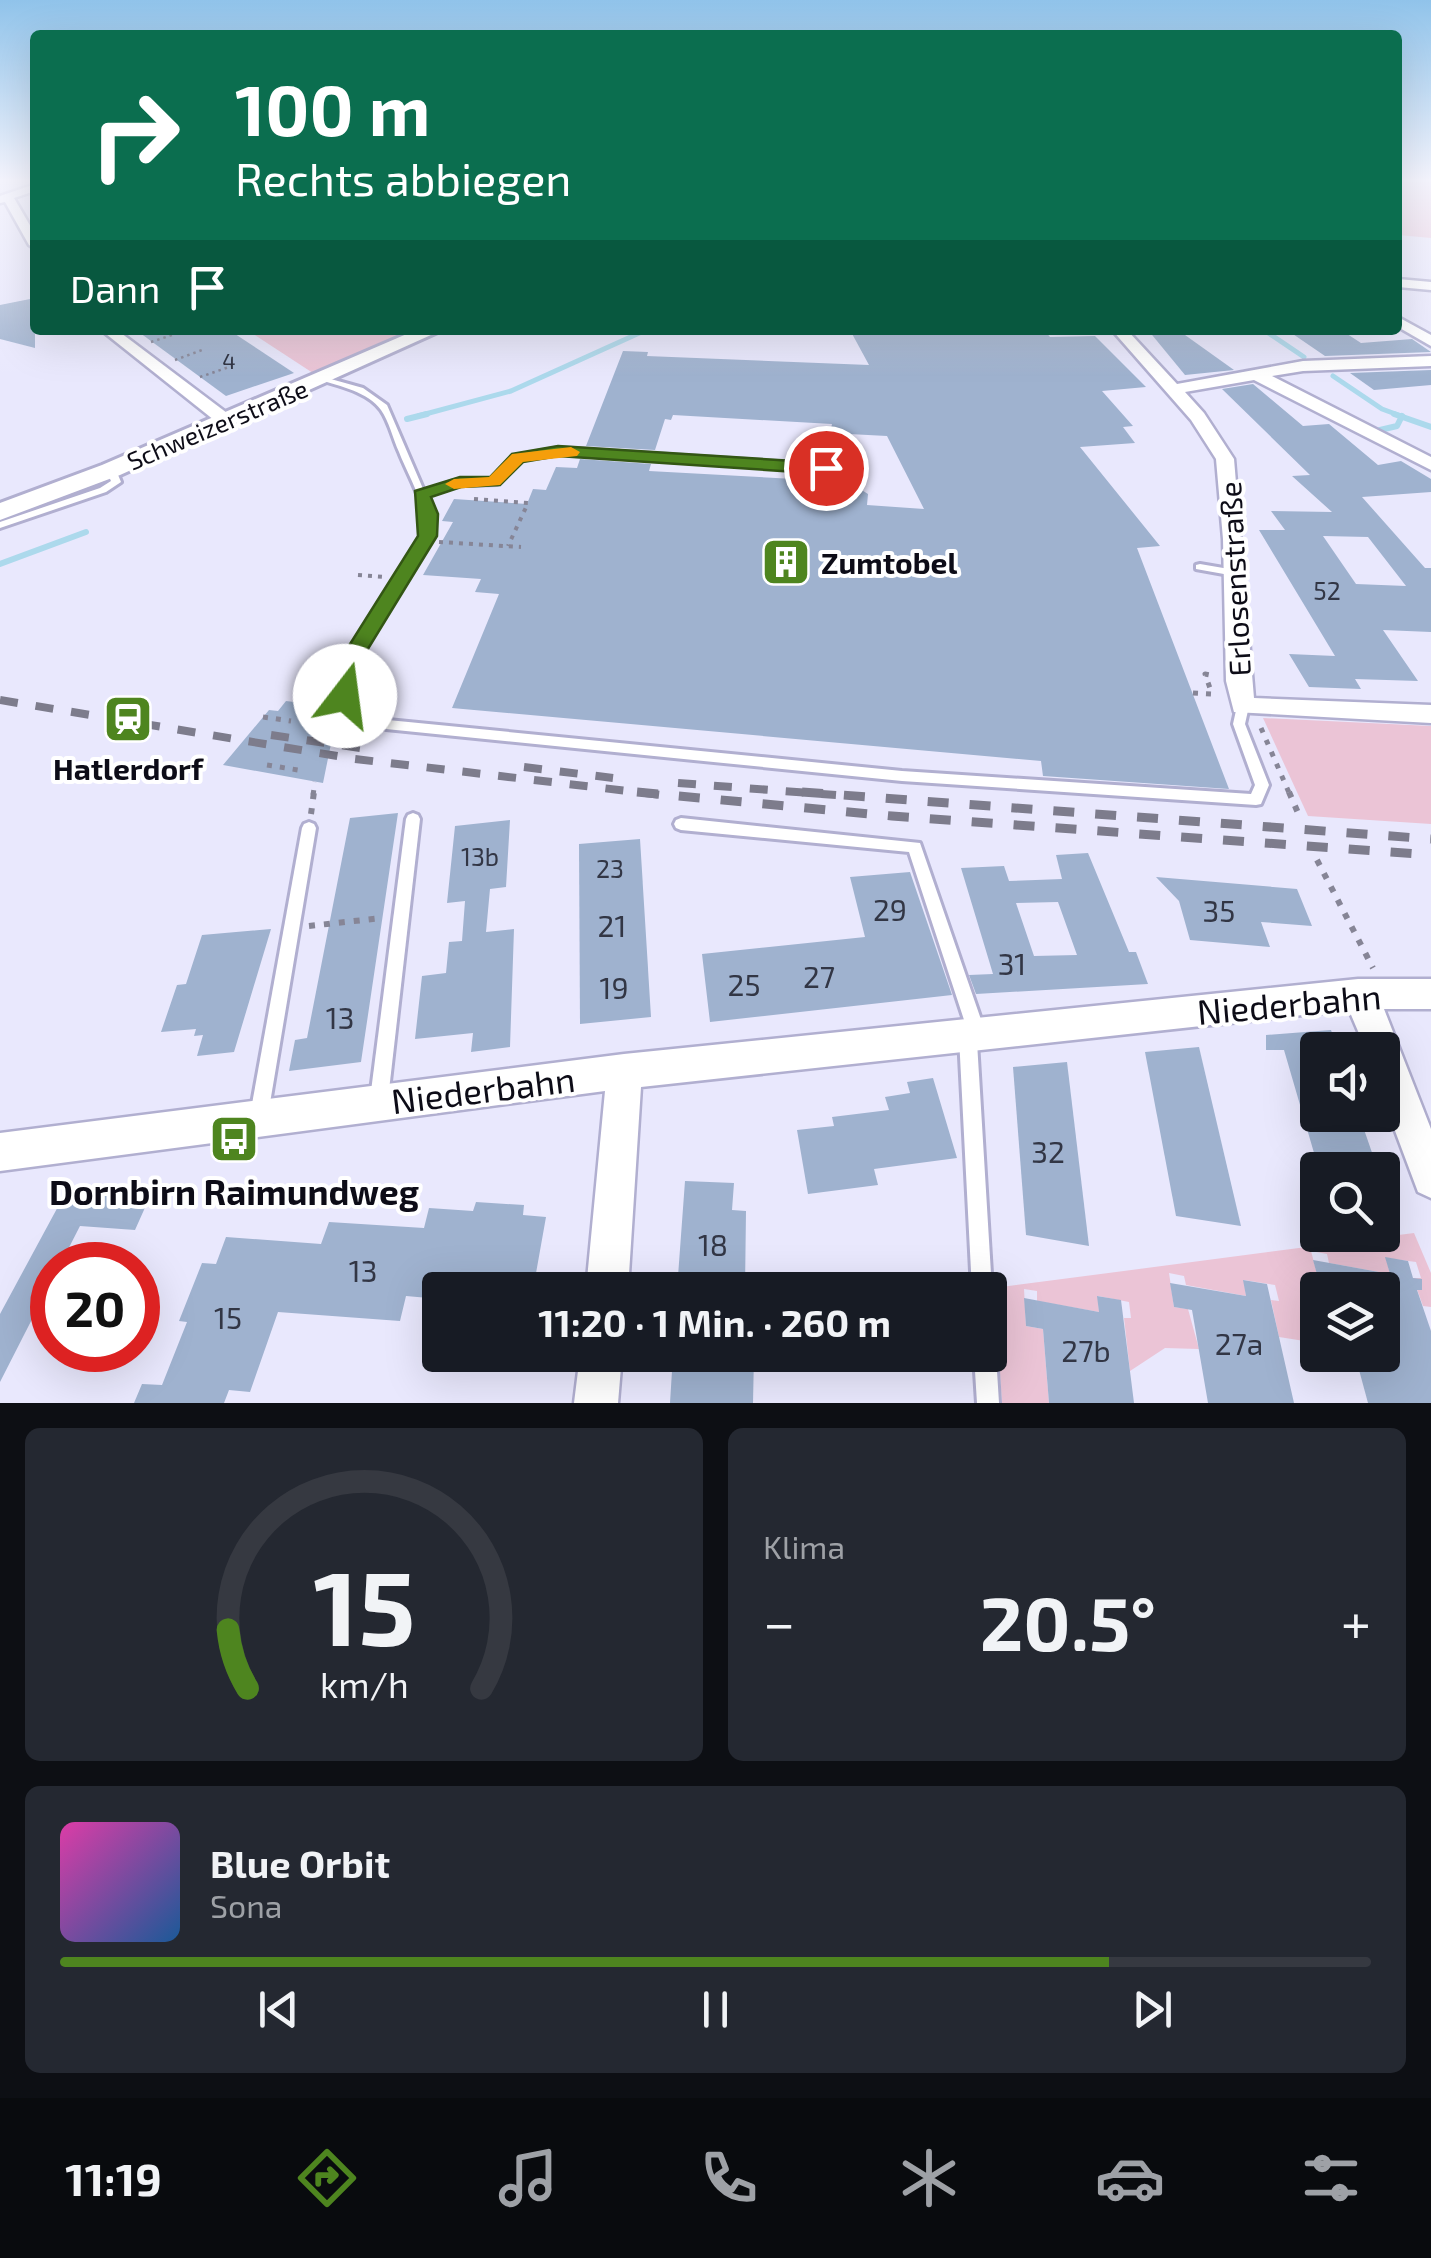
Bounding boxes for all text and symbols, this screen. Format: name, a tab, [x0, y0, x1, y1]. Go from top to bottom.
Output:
text: 100 m	[235, 66, 430, 150]
icon: right	[70, 70, 200, 200]
text: Rechts abbiegen	[235, 151, 572, 205]
icon: arrive	[180, 260, 235, 315]
text: Dann	[70, 265, 160, 311]
house number: 4	[222, 347, 236, 373]
street label: Schweizerstraße	[122, 372, 312, 476]
pin	[784, 426, 869, 511]
icon: arrive	[799, 441, 854, 496]
street label: Erlosenstraße	[1211, 481, 1257, 677]
building icon: Zumtobel	[760, 536, 812, 588]
place label: Zumtobel	[821, 544, 958, 580]
house number: 52	[1313, 575, 1341, 605]
position arrow	[293, 644, 397, 748]
station icon: Hatlerdorf	[102, 693, 154, 745]
place label: Hatlerdorf	[53, 750, 204, 786]
house number: 13b	[461, 841, 499, 871]
house number: 23	[596, 853, 624, 883]
house number: 29	[873, 891, 907, 927]
house number: 35	[1203, 892, 1235, 928]
house number: 21	[598, 907, 626, 943]
house number: 31	[998, 945, 1026, 981]
house number: 27	[803, 958, 835, 994]
house number: 25	[728, 966, 760, 1002]
house number: 19	[599, 969, 629, 1005]
street label: Niederbahn	[1195, 974, 1383, 1032]
house number: 13	[326, 999, 354, 1035]
map controls	[1300, 1032, 1400, 1372]
button: sound	[1300, 1032, 1400, 1132]
street label: Niederbahn	[389, 1057, 577, 1121]
bus stop icon: Dornbirn Raimundweg	[208, 1113, 260, 1165]
house number: 32	[1031, 1133, 1065, 1169]
button: search	[1300, 1152, 1400, 1252]
place label: Dornbirn Raimundweg	[49, 1170, 419, 1212]
house number: 18	[698, 1226, 728, 1262]
speed limit sign: 20	[30, 1242, 160, 1372]
house number: 13	[349, 1252, 377, 1288]
button: layers	[1300, 1272, 1400, 1372]
house number: 15	[214, 1299, 242, 1335]
text: 11:20 · 1 Min. · 260 m	[538, 1299, 891, 1345]
house number: 27a	[1215, 1325, 1263, 1361]
house number: 27b	[1061, 1332, 1111, 1368]
text: Klima	[763, 1527, 845, 1565]
text: 15	[313, 1542, 415, 1667]
text: 20.5°	[980, 1576, 1156, 1666]
text: −	[763, 1588, 795, 1654]
text: +	[1341, 1588, 1371, 1654]
text: km/h	[320, 1662, 408, 1705]
text: Blue Orbit	[210, 1840, 390, 1886]
text: Sona	[210, 1886, 282, 1924]
icon: previous	[251, 1982, 306, 2037]
icon: pause	[688, 1982, 743, 2037]
icon: next	[1125, 1982, 1180, 2037]
icon: directions	[292, 2143, 362, 2213]
icon: music	[493, 2143, 563, 2213]
icon: phone	[694, 2143, 764, 2213]
icon: climate	[894, 2143, 964, 2213]
icon: car	[1095, 2143, 1165, 2213]
icon: filters	[1296, 2143, 1366, 2213]
text: 11:19	[65, 2151, 162, 2205]

